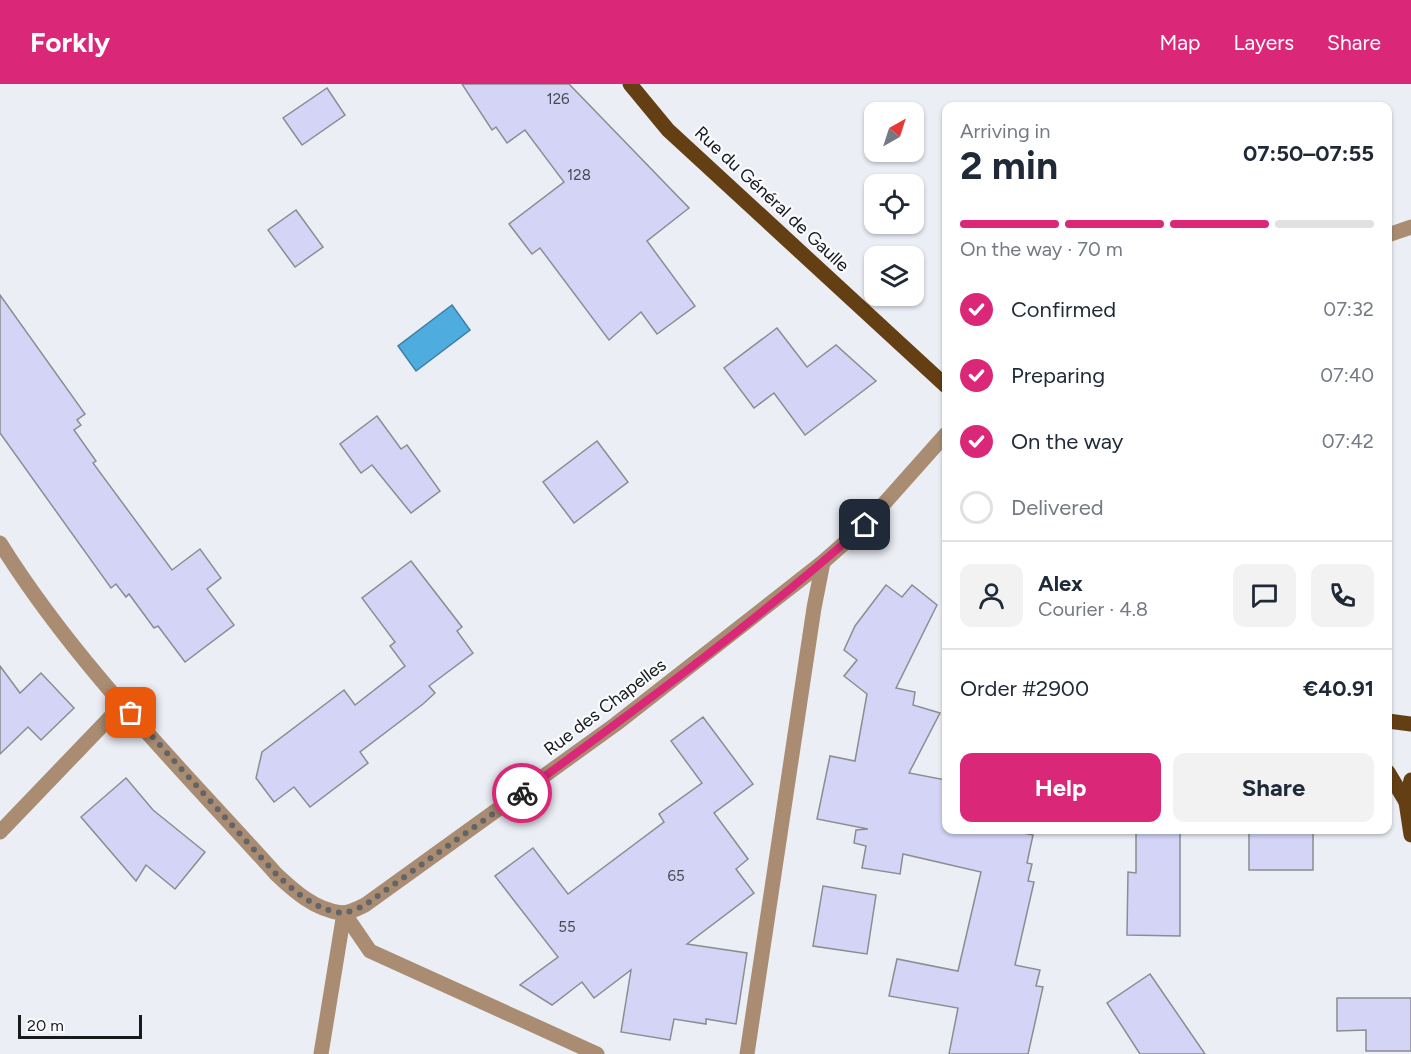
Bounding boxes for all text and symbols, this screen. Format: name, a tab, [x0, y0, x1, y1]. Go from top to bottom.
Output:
text: Forkly	[30, 25, 110, 59]
text: Map	[1160, 30, 1200, 55]
text: Layers	[1233, 30, 1294, 55]
text: Share	[1327, 30, 1381, 55]
house number: 126	[546, 90, 570, 108]
north arrow	[864, 102, 924, 162]
map controls	[864, 102, 924, 306]
text: Arriving in	[960, 119, 1050, 143]
street label: Rue du Général de Gaulle	[690, 122, 854, 276]
text: 07:50–07:55	[1243, 140, 1374, 167]
text: 2 min	[960, 142, 1058, 189]
house number: 128	[567, 166, 591, 184]
button: locate	[864, 174, 924, 234]
text: On the way · 70 m	[960, 237, 1123, 261]
button: layers	[864, 246, 924, 306]
icon: check	[960, 293, 993, 326]
text: Confirmed	[1011, 296, 1116, 323]
text: 07:32	[1323, 297, 1374, 321]
icon: check	[960, 359, 993, 392]
text: Preparing	[1011, 362, 1105, 389]
text: 07:40	[1320, 363, 1374, 387]
icon: check	[960, 425, 993, 458]
text: On the way	[1011, 428, 1123, 455]
text: 07:42	[1322, 429, 1374, 453]
text: Delivered	[1011, 494, 1104, 521]
pin	[839, 499, 890, 550]
icon: home	[848, 508, 881, 541]
button: person	[960, 564, 1023, 627]
button: chat	[1233, 564, 1296, 627]
button: phone	[1311, 564, 1374, 627]
text: Alex	[1038, 570, 1083, 597]
text: Courier · 4.8	[1038, 597, 1148, 621]
street label: Rue des Chapelles	[539, 654, 671, 760]
text: Order #2900	[960, 675, 1089, 702]
text: €40.91	[1303, 675, 1374, 702]
pin	[105, 687, 156, 738]
icon: bag	[114, 696, 147, 729]
button: Help	[960, 753, 1161, 822]
button: Share	[1173, 753, 1374, 822]
courier	[492, 763, 552, 823]
icon: bike	[506, 777, 539, 810]
house number: 65	[667, 867, 685, 885]
house number: 55	[558, 918, 576, 936]
scale bar	[18, 1012, 142, 1040]
text: 20 m	[27, 1016, 64, 1035]

